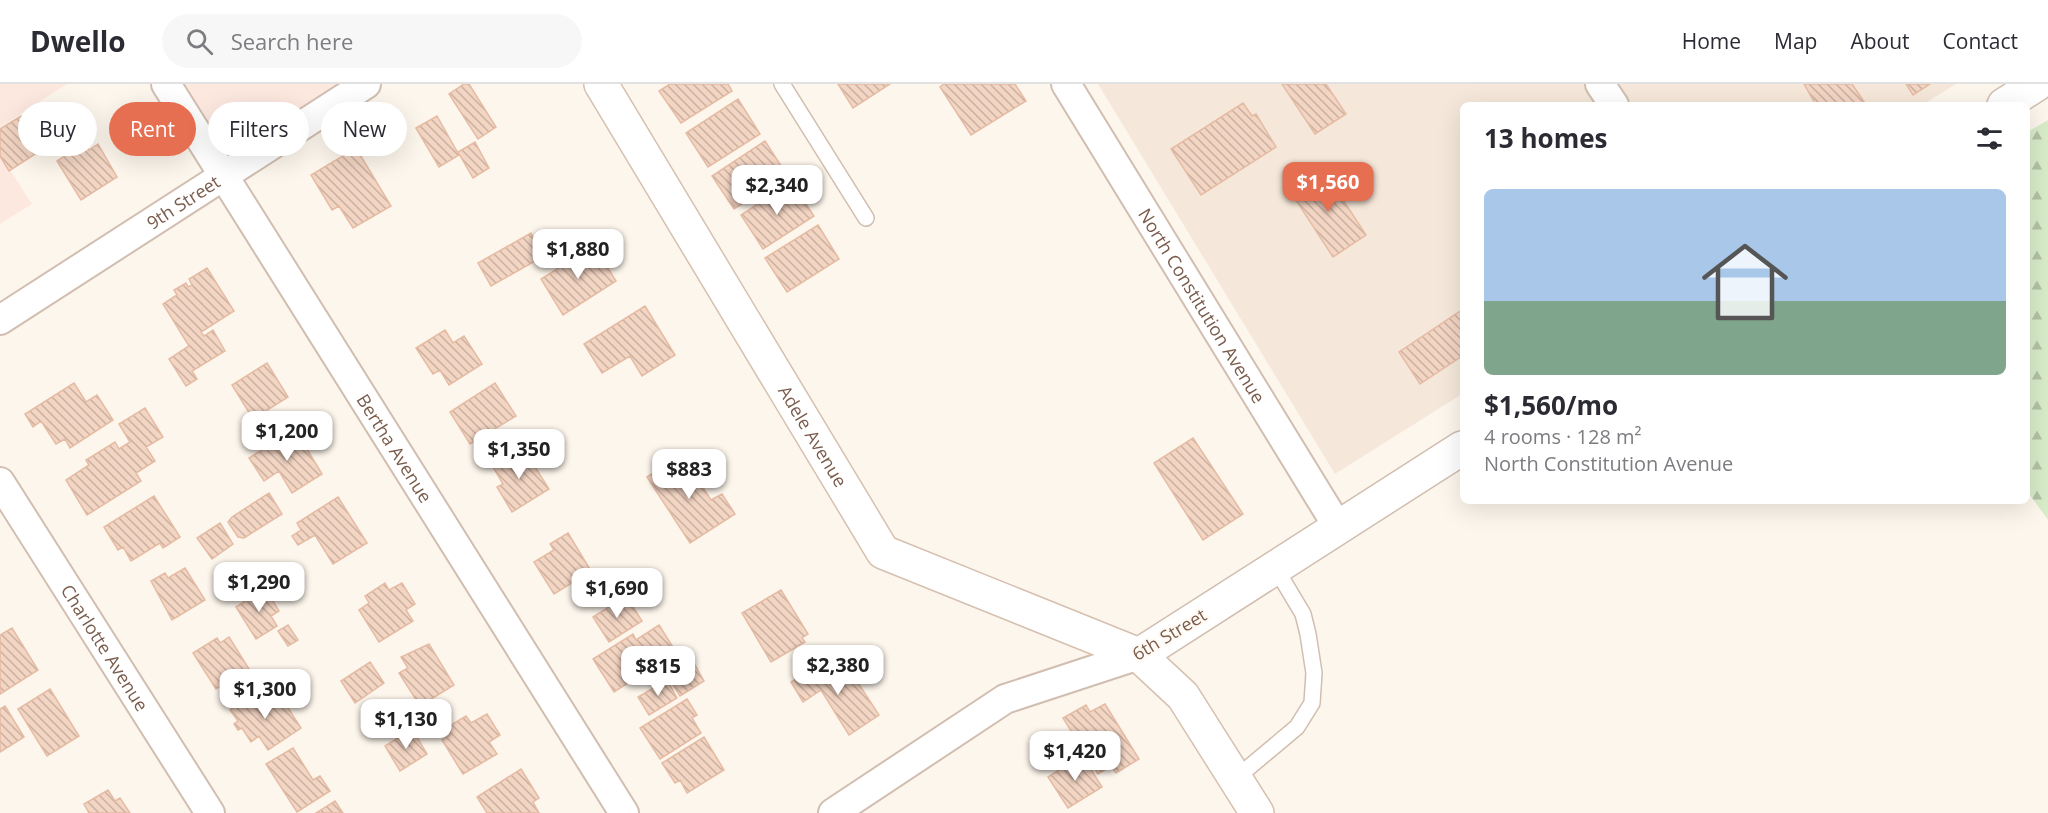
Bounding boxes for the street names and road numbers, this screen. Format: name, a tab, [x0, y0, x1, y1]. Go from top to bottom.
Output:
street label: 9th Street	[142, 169, 224, 234]
street label: North Constitution Avenue	[1133, 204, 1271, 407]
street label: Adele Avenue	[773, 381, 853, 491]
street label: Bertha Avenue	[352, 389, 438, 507]
street label: Charlotte Avenue	[56, 580, 154, 715]
street label: 6th Street	[1127, 602, 1211, 666]

